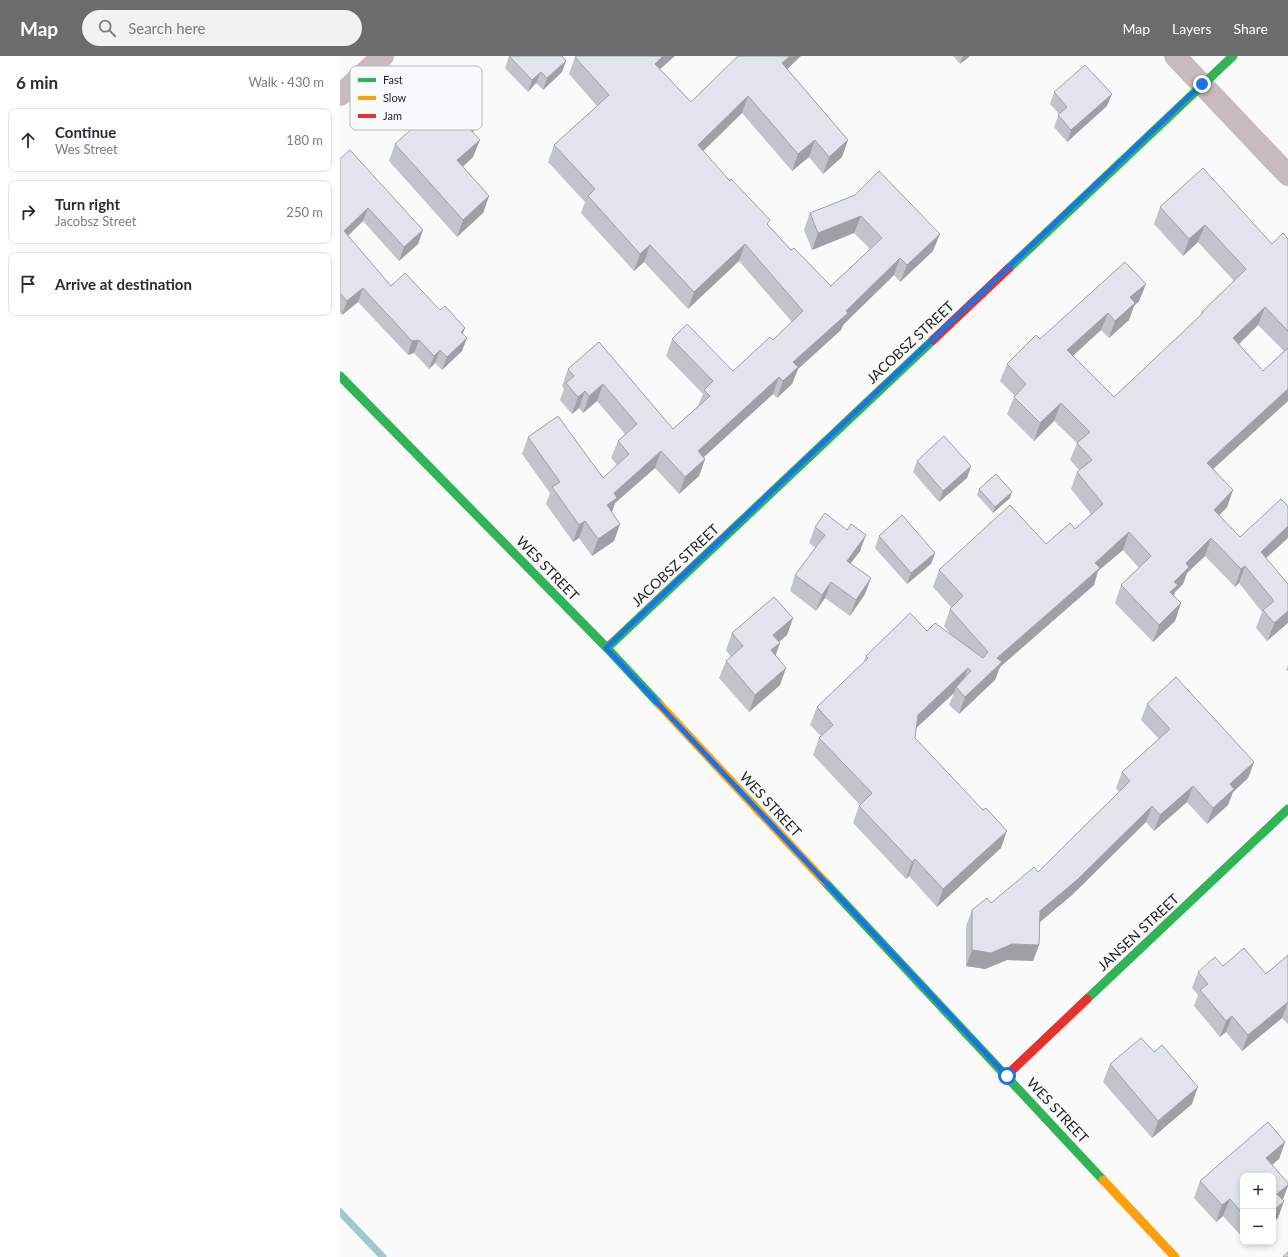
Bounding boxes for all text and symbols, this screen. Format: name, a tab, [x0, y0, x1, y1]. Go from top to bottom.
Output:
search box	[82, 10, 362, 46]
text: Map	[20, 17, 58, 40]
icon: search	[96, 17, 118, 39]
text: Search here	[128, 19, 206, 37]
text: Map	[1122, 20, 1150, 37]
text: Layers	[1172, 20, 1212, 37]
text: Share	[1234, 20, 1268, 37]
legend	[350, 66, 482, 130]
text: 6 min	[16, 72, 58, 93]
text: Fast	[383, 73, 403, 86]
text: Walk · 430 m	[248, 74, 324, 90]
route end	[1193, 75, 1211, 93]
text: Slow	[383, 91, 407, 104]
text: Jam	[383, 109, 402, 122]
text: Continue	[55, 123, 116, 141]
icon: ahead	[17, 129, 39, 151]
text: 180 m	[286, 132, 323, 148]
text: Wes Street	[55, 141, 118, 157]
text: Turn right	[55, 195, 120, 213]
icon: right	[17, 201, 39, 223]
text: 250 m	[286, 204, 323, 220]
text: Jacobsz Street	[55, 213, 137, 229]
icon: arrive	[17, 273, 39, 295]
text: Arrive at destination	[55, 275, 192, 293]
street label: JACOBSZ STREET	[863, 297, 958, 387]
street label: JACOBSZ STREET	[628, 520, 723, 610]
street label: WES STREET	[513, 532, 583, 604]
street label: WES STREET	[737, 768, 806, 841]
street label: JANSEN STREET	[1094, 889, 1183, 974]
route start	[998, 1067, 1016, 1085]
street label: WES STREET	[1024, 1074, 1093, 1147]
map controls	[1240, 1173, 1276, 1245]
button: +	[1240, 1173, 1276, 1209]
button: −	[1240, 1209, 1276, 1245]

